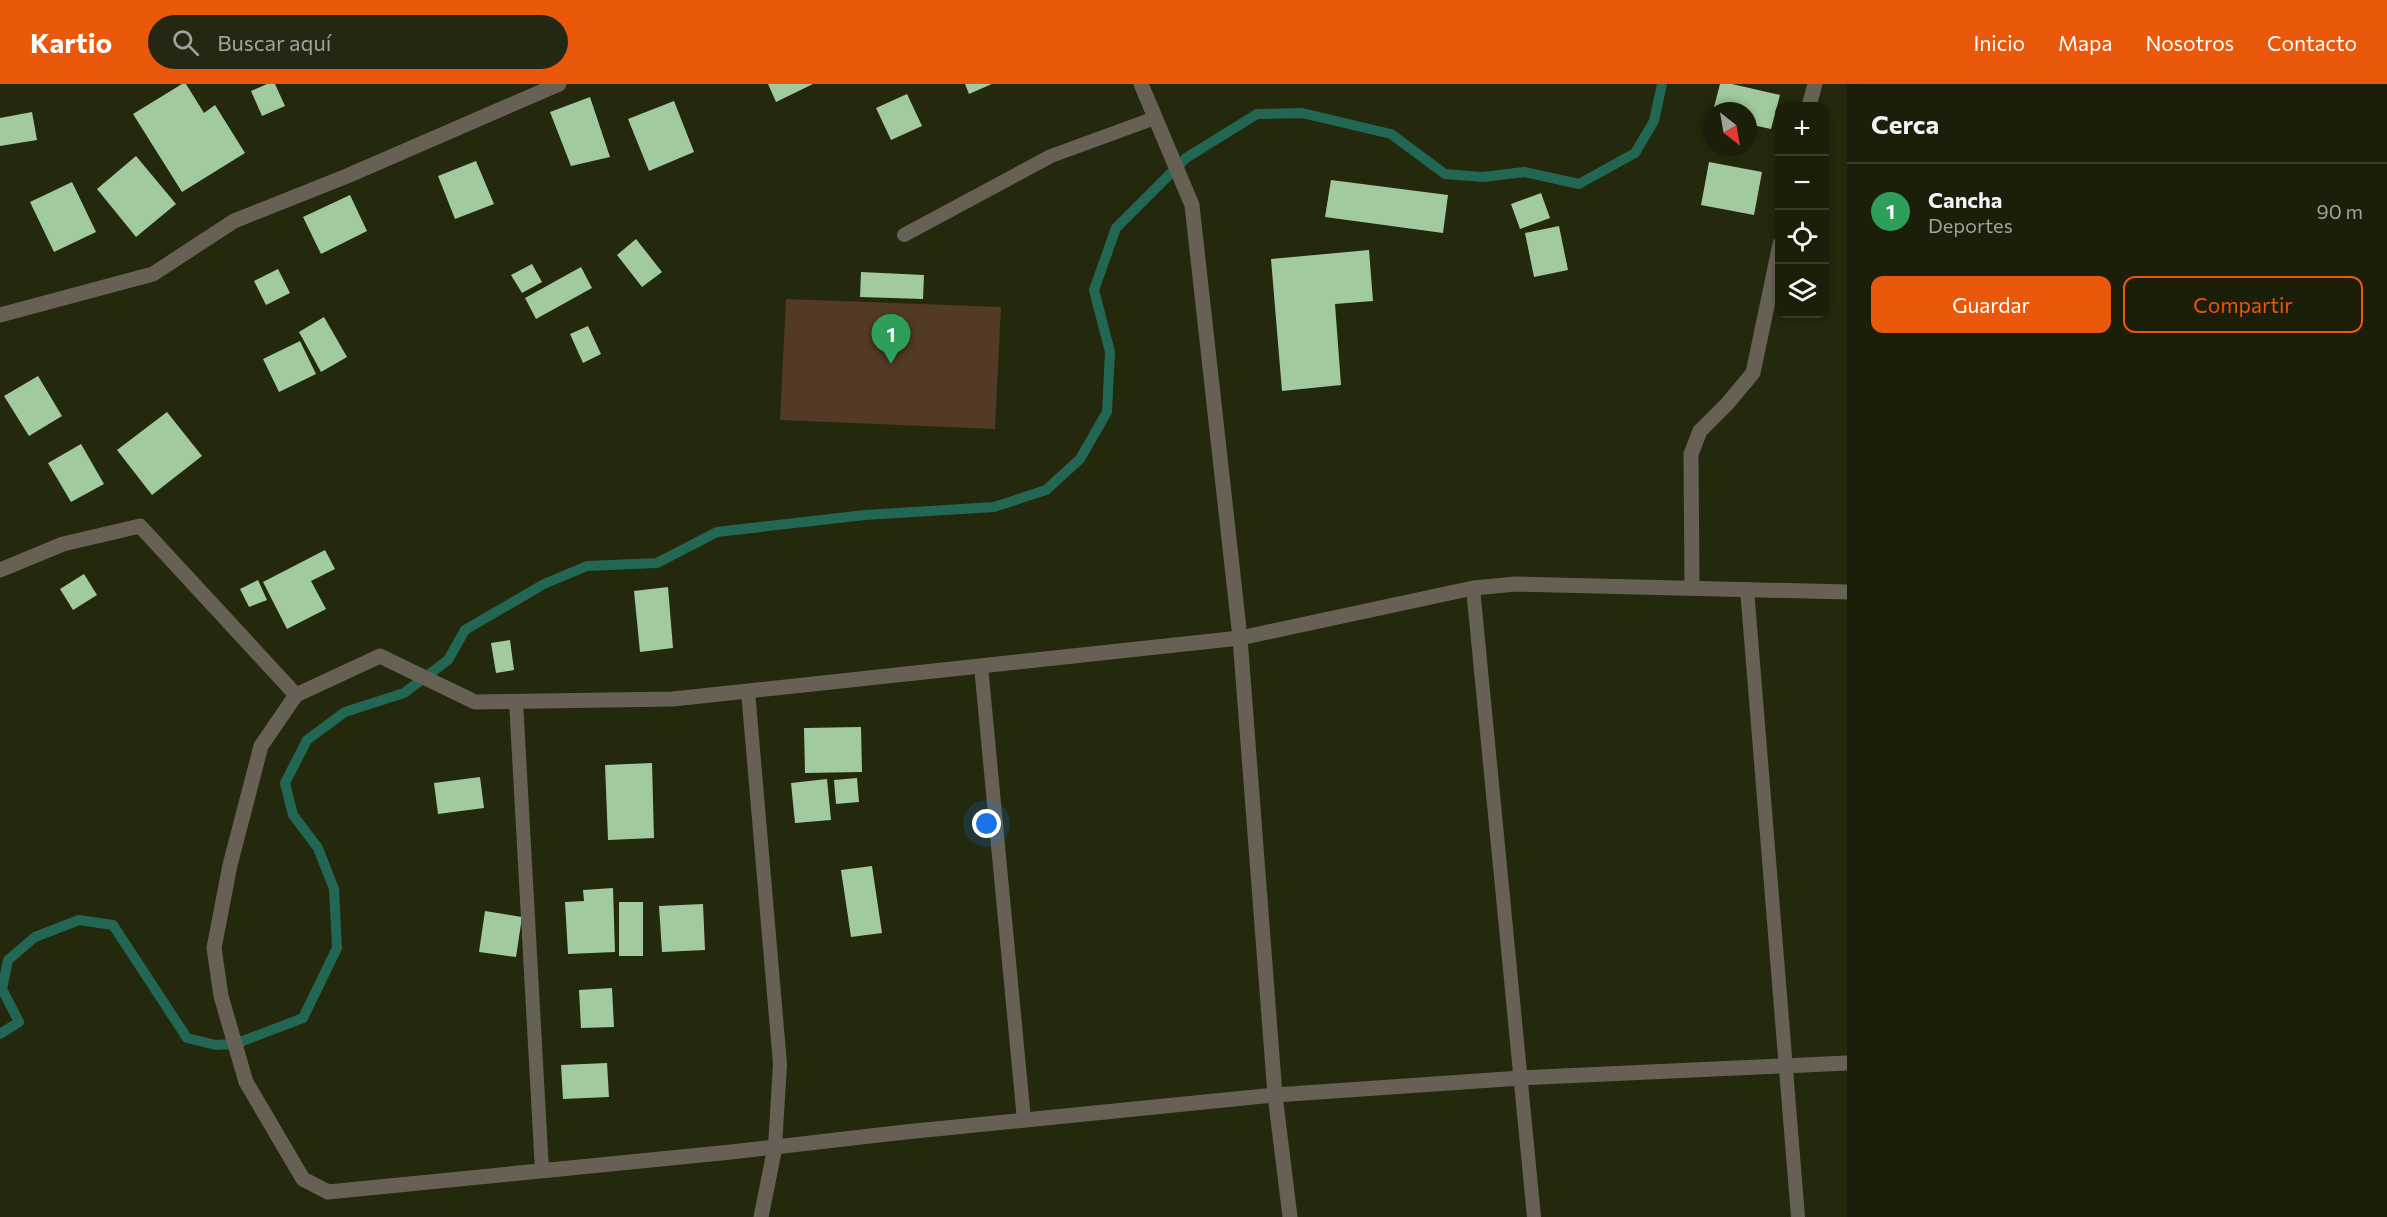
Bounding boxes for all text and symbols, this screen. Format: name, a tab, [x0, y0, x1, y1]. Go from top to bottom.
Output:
search box	[148, 15, 568, 69]
text: Kartio	[30, 25, 112, 59]
icon: search	[169, 26, 202, 59]
text: Buscar aquí	[217, 29, 331, 56]
text: Inicio	[1973, 30, 2025, 55]
text: Mapa	[2058, 30, 2112, 55]
text: Nosotros	[2145, 30, 2234, 55]
text: Contacto	[2267, 30, 2357, 55]
north arrow	[1703, 102, 1757, 156]
map controls	[1775, 102, 1829, 318]
button: +	[1775, 102, 1829, 156]
text: Cerca	[1871, 108, 1939, 139]
button: −	[1775, 156, 1829, 210]
text: Cancha	[1928, 186, 2002, 213]
text: 1	[1886, 199, 1895, 223]
text: 90 m	[2317, 199, 2363, 223]
button: locate	[1775, 210, 1829, 264]
text: Deportes	[1928, 213, 2013, 237]
button: layers	[1775, 264, 1829, 318]
button: Guardar	[1871, 276, 2111, 333]
button: Compartir	[2123, 276, 2363, 333]
pin: 1	[872, 314, 910, 364]
your location	[972, 809, 1001, 838]

